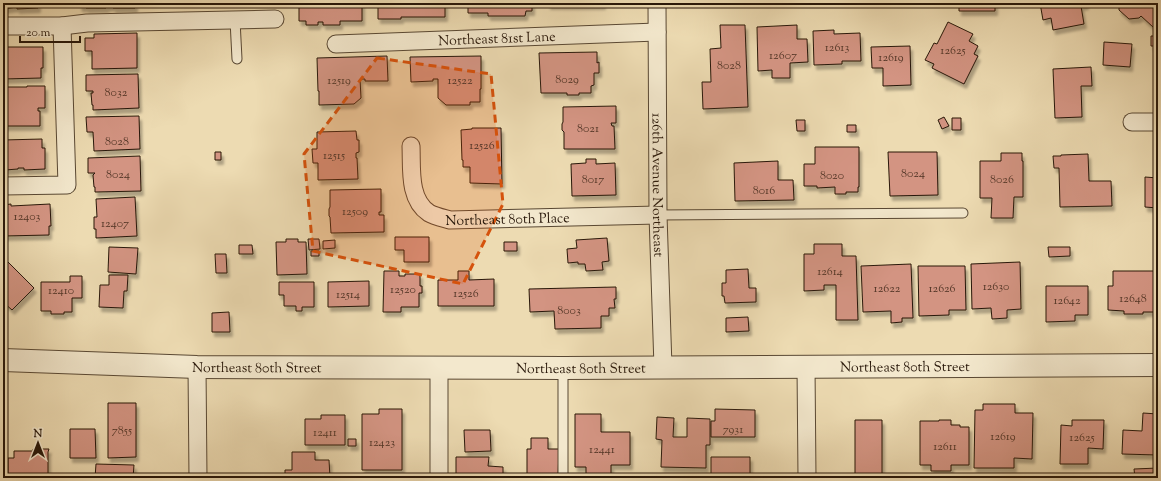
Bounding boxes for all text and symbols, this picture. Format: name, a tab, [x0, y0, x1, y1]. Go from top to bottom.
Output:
scale bar	[20, 18, 80, 44]
text: 20 m	[26, 24, 51, 42]
street label: Northeast 81st Lane	[438, 28, 556, 52]
house number: 12613	[825, 39, 849, 57]
house number: 12625	[940, 42, 966, 60]
house number: 12607	[769, 47, 797, 65]
house number: 12619	[878, 49, 904, 67]
house number: 8028	[717, 57, 741, 75]
house number: 8029	[555, 71, 579, 89]
house number: 12519	[327, 72, 351, 90]
house number: 12522	[447, 72, 473, 90]
house number: 8032	[105, 84, 128, 102]
street label: 126th Avenue Northeast	[646, 113, 667, 258]
house number: 8021	[577, 120, 599, 138]
house number: 8028	[105, 133, 129, 151]
house number: 12526	[469, 137, 495, 155]
house number: 12515	[323, 147, 345, 165]
house number: 8024	[901, 165, 925, 183]
house number: 8024	[106, 166, 130, 184]
house number: 8020	[820, 167, 844, 185]
house number: 8017	[582, 171, 604, 189]
house number: 8026	[990, 171, 1014, 189]
house number: 8016	[753, 182, 775, 200]
house number: 12509	[342, 203, 368, 221]
house number: 12403	[14, 208, 41, 226]
street label: Northeast 80th Place	[445, 209, 570, 232]
house number: 12407	[101, 215, 129, 233]
house number: 12614	[817, 263, 843, 281]
house number: 12630	[983, 278, 1009, 296]
house number: 12622	[874, 280, 901, 298]
house number: 12626	[928, 280, 956, 298]
house number: 12520	[390, 281, 416, 299]
house number: 12410	[48, 282, 74, 300]
house number: 12526	[453, 285, 479, 303]
house number: 12514	[336, 286, 360, 304]
house number: 12648	[1119, 290, 1147, 308]
house number: 12642	[1053, 292, 1081, 310]
house number: 8003	[557, 302, 581, 320]
street label: Northeast 80th Street	[840, 358, 970, 379]
street label: Northeast 80th Street	[192, 359, 322, 379]
street label: Northeast 80th Street	[516, 360, 646, 380]
house number: 7931	[723, 421, 743, 439]
house number: 7855	[112, 422, 132, 440]
north arrow	[18, 423, 58, 463]
house number: 12411	[313, 424, 337, 442]
text: N	[33, 426, 43, 442]
house number: 12619	[990, 428, 1016, 446]
house number: 12625	[1069, 429, 1095, 447]
house number: 12423	[369, 434, 395, 452]
house number: 12611	[933, 438, 957, 456]
house number: 12441	[589, 441, 615, 459]

